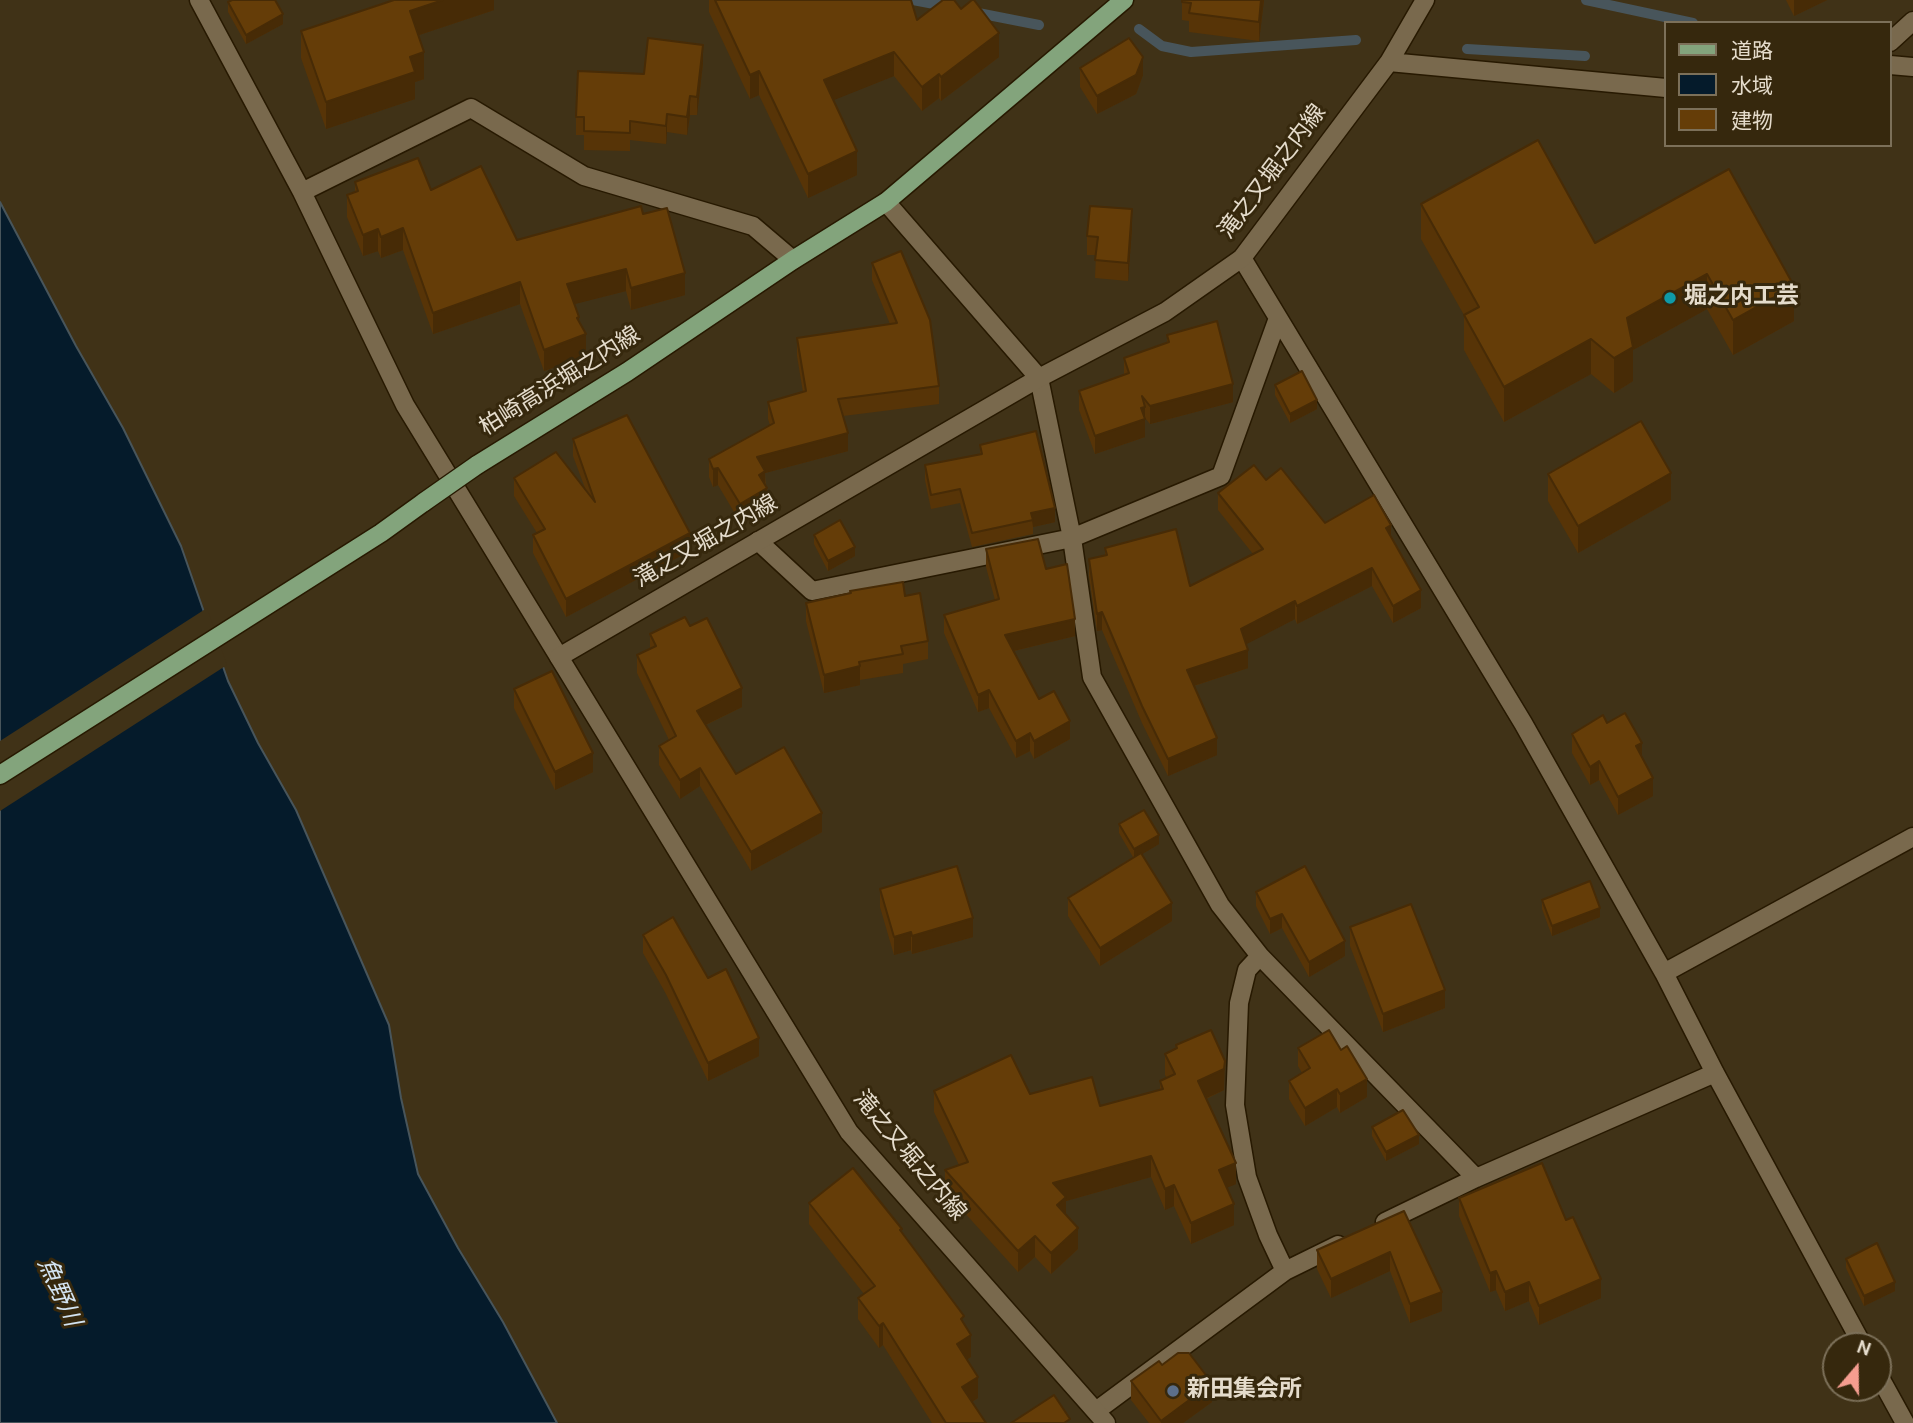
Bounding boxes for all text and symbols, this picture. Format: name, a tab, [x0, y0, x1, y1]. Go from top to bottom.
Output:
legend	[1664, 21, 1892, 147]
text: 道路	[1731, 39, 1773, 66]
text: 水域	[1731, 74, 1773, 101]
street label: 滝之又堀之内線	[1215, 100, 1333, 246]
text: 建物	[1731, 109, 1773, 136]
place label: 堀之内工芸	[1684, 284, 1799, 312]
marker: 堀之内工芸	[1662, 290, 1678, 306]
street label: 柏崎高浜堀之内線	[476, 323, 646, 443]
street label: 滝之又堀之内線	[630, 491, 784, 595]
street label: 滝之又堀之内線	[846, 1086, 970, 1228]
water label: 魚野川	[29, 1254, 85, 1332]
north arrow	[1822, 1332, 1892, 1402]
text: N	[1853, 1336, 1874, 1363]
place label: 新田集会所	[1187, 1377, 1302, 1405]
marker: 新田集会所	[1165, 1383, 1181, 1399]

